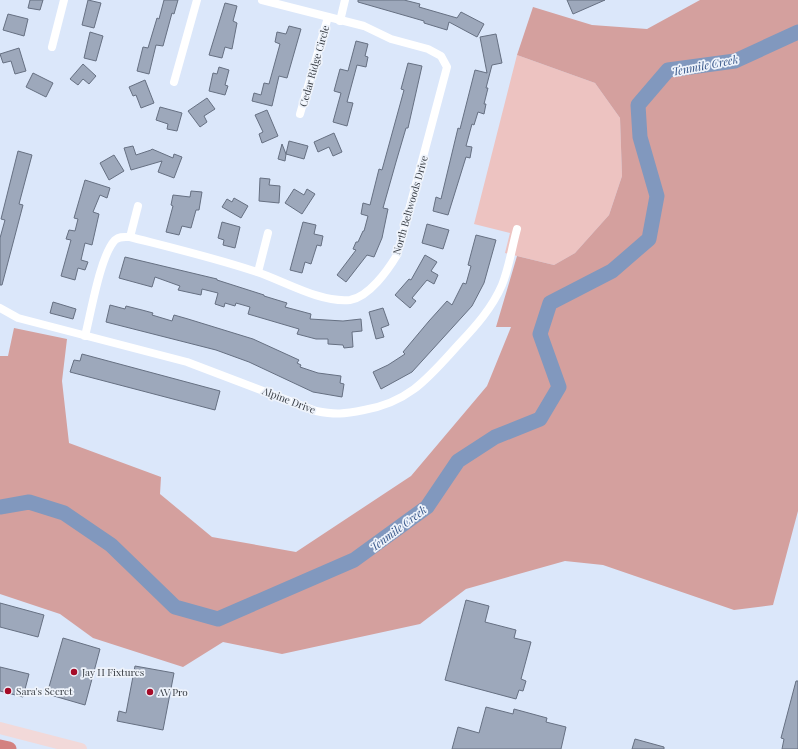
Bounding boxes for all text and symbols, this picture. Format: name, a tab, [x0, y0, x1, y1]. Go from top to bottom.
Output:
street label: Cedar Ridge Circle	[296, 24, 332, 108]
water label: Tenmile Creek	[671, 51, 740, 79]
street label: North Beltwoods Drive	[389, 154, 431, 256]
street label: Alpine Drive	[259, 383, 318, 417]
water label: Tenmile Creek	[367, 502, 430, 554]
place label: Jay H Fixtures	[81, 665, 144, 679]
marker: Jay H Fixtures	[69, 667, 79, 677]
place label: Sara's Secret	[16, 684, 73, 698]
place label: AV Pro	[157, 685, 188, 699]
marker: Sara's Secret	[3, 686, 13, 696]
marker: AV Pro	[145, 687, 155, 697]

